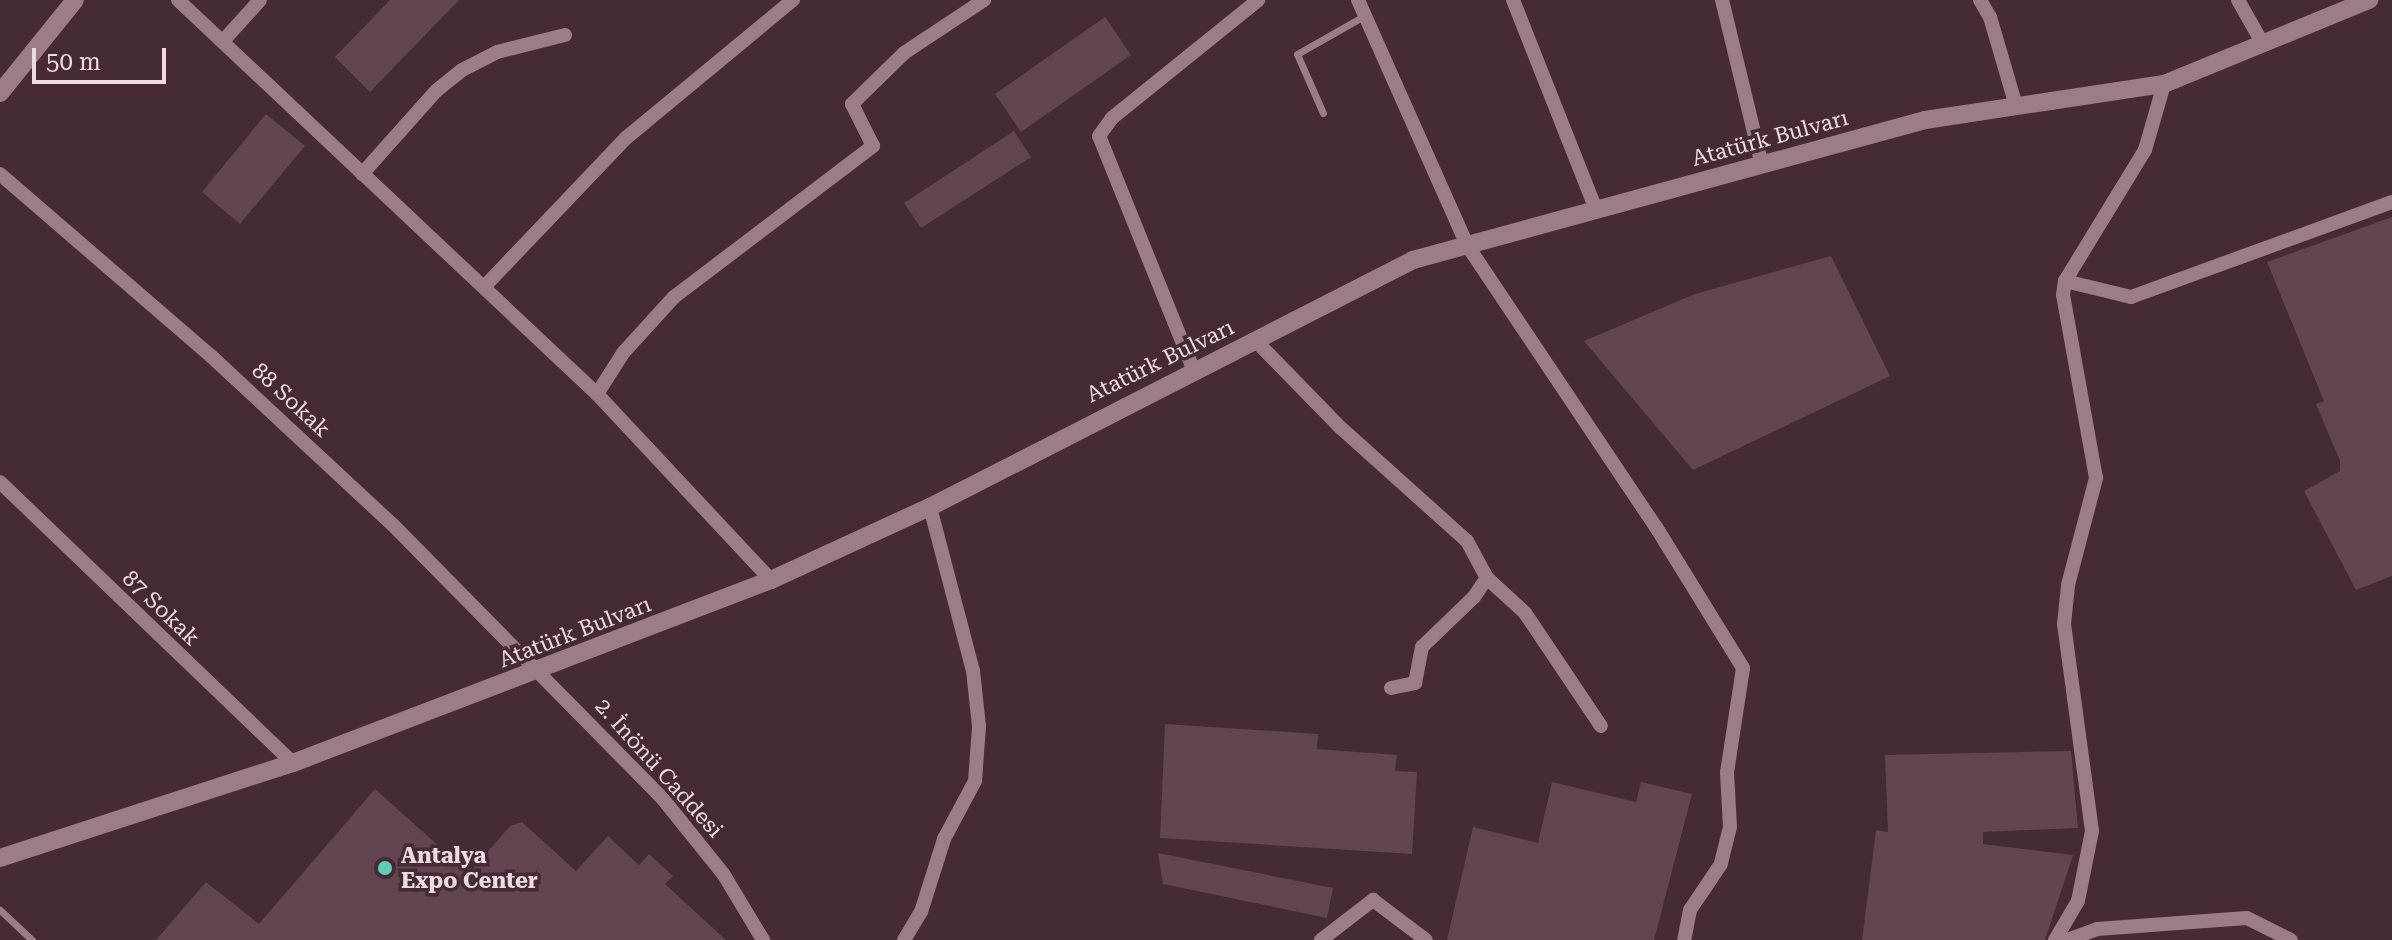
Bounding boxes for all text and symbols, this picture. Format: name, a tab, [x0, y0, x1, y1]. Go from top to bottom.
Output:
scale bar	[36, 32, 170, 82]
text: 50 m	[46, 48, 101, 76]
street label: Atatürk Bulvarı	[1689, 104, 1851, 172]
street label: Atatürk Bulvarı	[1082, 314, 1238, 408]
street label: 88 Sokak	[247, 357, 335, 443]
street label: 87 Sokak	[117, 565, 205, 651]
street label: Atatürk Bulvarı	[495, 591, 655, 673]
street label: 2. İnönü Caddesi	[590, 693, 728, 843]
place label: Antalya Expo Center	[401, 842, 538, 894]
marker: Antalya Expo Center	[376, 859, 394, 877]

